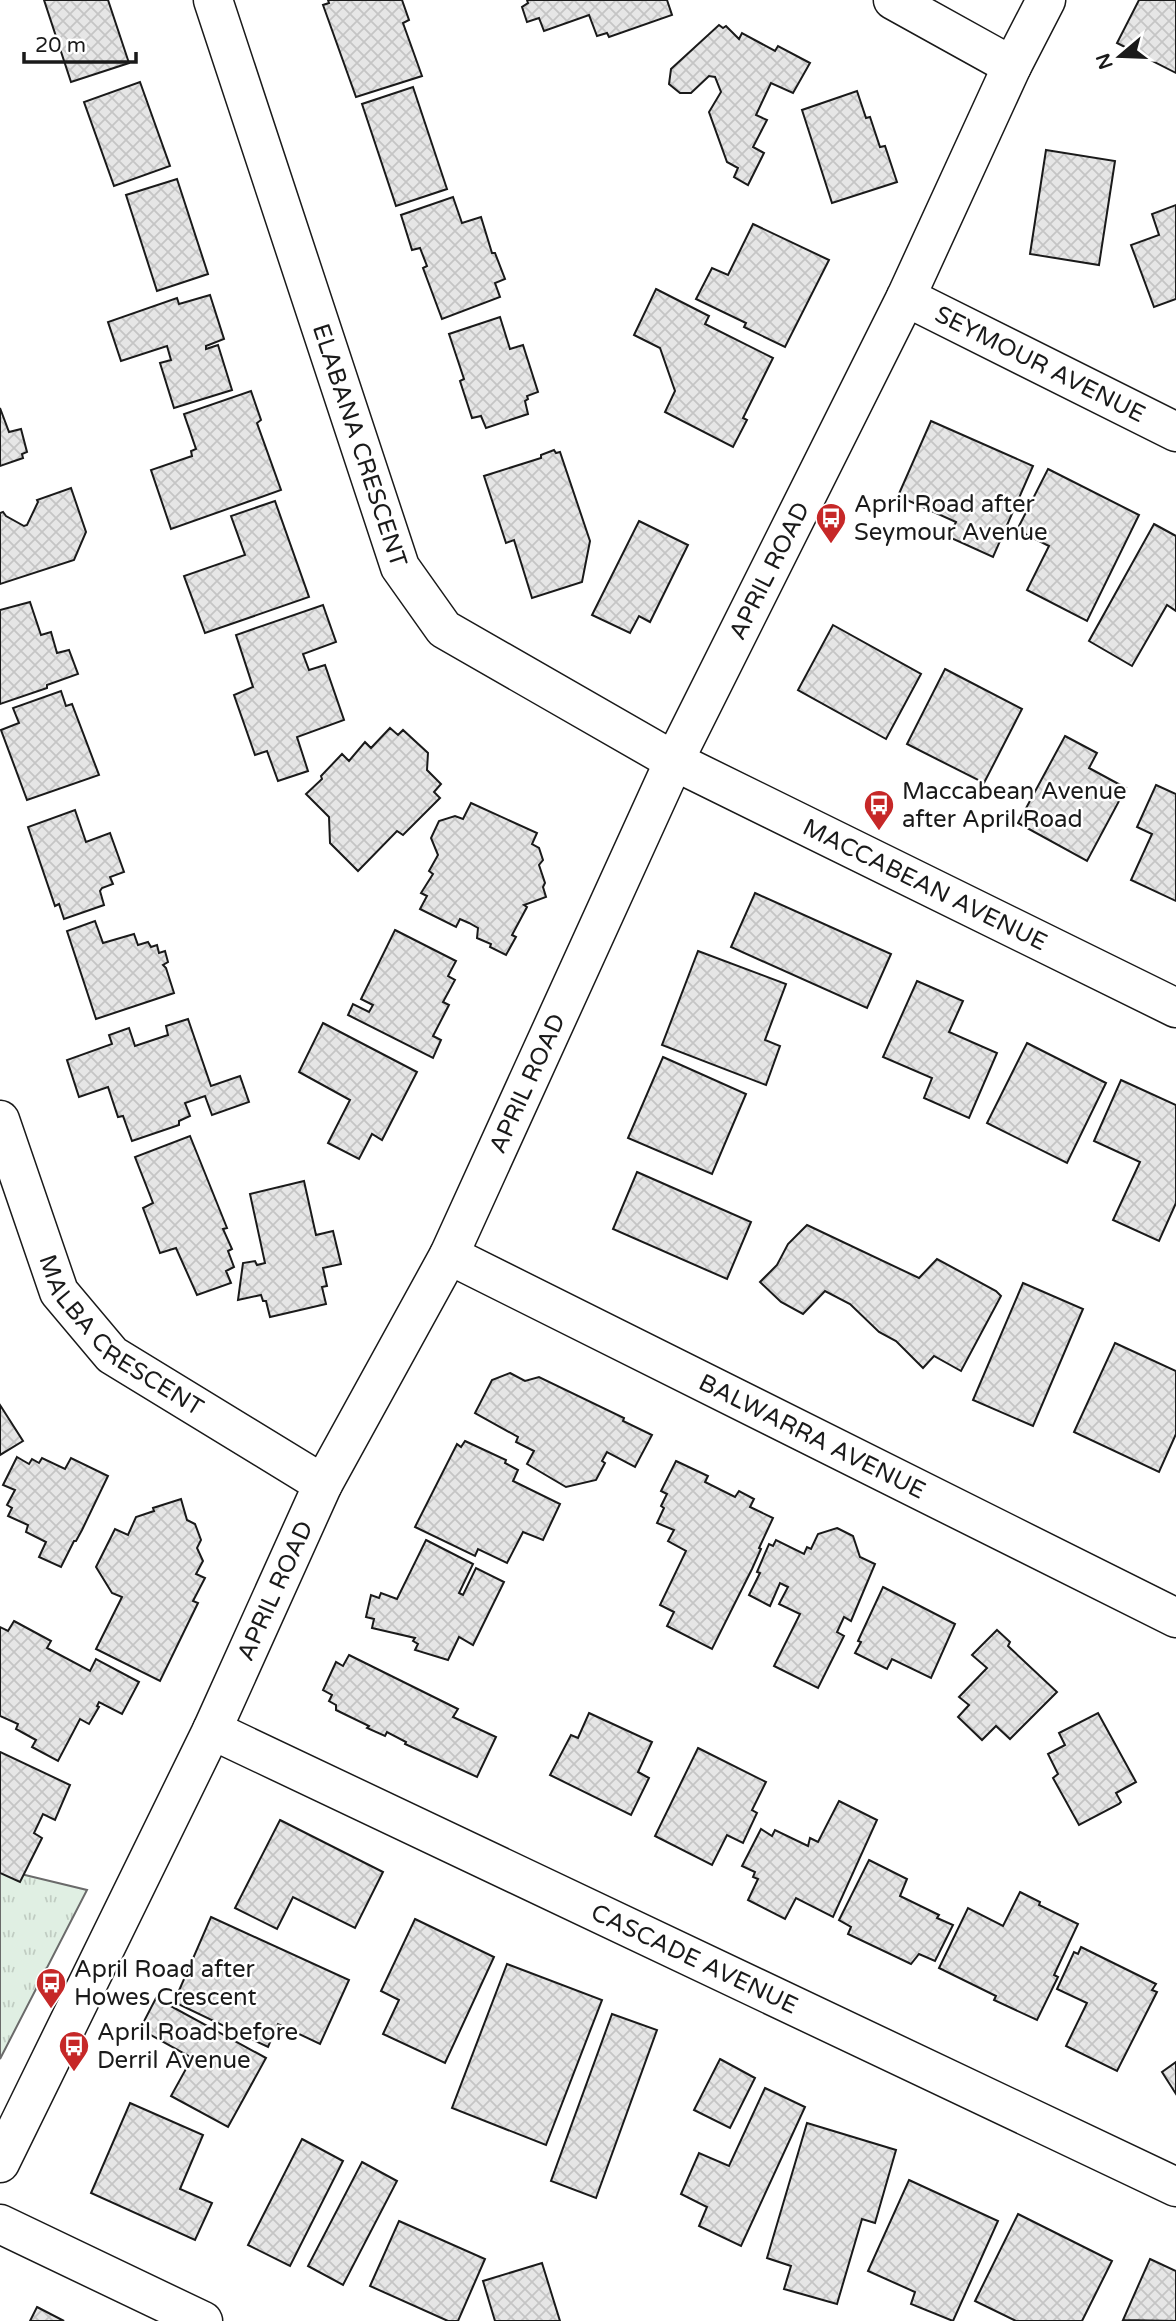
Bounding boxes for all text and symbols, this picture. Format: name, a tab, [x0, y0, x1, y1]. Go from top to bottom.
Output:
scale bar	[24, 21, 136, 65]
north arrow	[1085, 21, 1155, 91]
text: 20 m	[35, 33, 86, 58]
text: N	[1092, 50, 1118, 72]
street label: SEYMOUR AVENUE	[930, 299, 1150, 429]
street label: ELABANA CRESCENT	[306, 320, 414, 571]
place label: April Road after Seymour Avenue	[854, 490, 1048, 547]
street label: APRIL ROAD	[723, 497, 816, 644]
bus stop icon: April Road after Seymour Avenue	[814, 501, 848, 545]
place label: Maccabean Avenue after April Road	[902, 777, 1127, 834]
bus stop icon: Maccabean Avenue after April Road	[862, 788, 896, 832]
street label: MACCABEAN AVENUE	[798, 812, 1052, 957]
street label: APRIL ROAD	[483, 1009, 572, 1158]
street label: MALBA CRESCENT	[33, 1251, 209, 1422]
street label: BALWARRA AVENUE	[694, 1368, 930, 1505]
street label: APRIL ROAD	[231, 1516, 319, 1665]
street label: CASCADE AVENUE	[587, 1897, 802, 2020]
place label: April Road after Howes Crescent	[74, 1955, 257, 2012]
bus stop icon: April Road after Howes Crescent	[34, 1966, 68, 2010]
place label: April Road before Derril Avenue	[97, 2018, 298, 2075]
bus stop icon: April Road before Derril Avenue	[57, 2029, 91, 2073]

